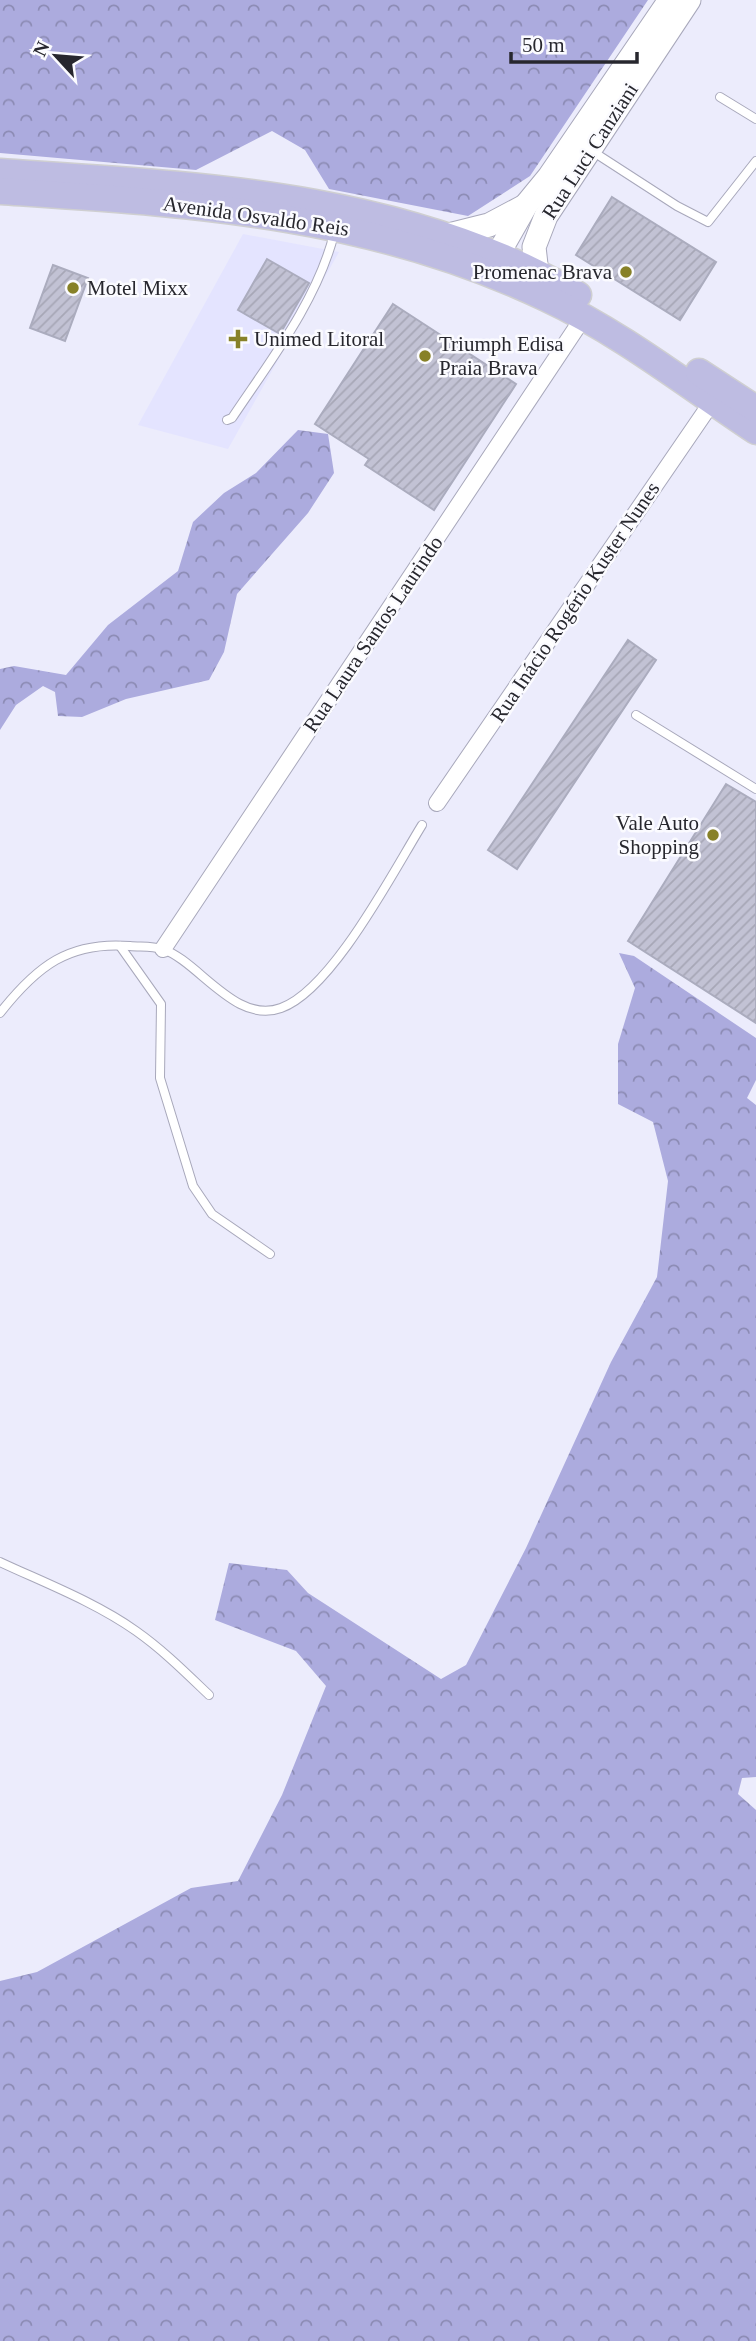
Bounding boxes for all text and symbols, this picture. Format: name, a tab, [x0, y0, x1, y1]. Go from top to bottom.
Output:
north arrow	[21, 21, 91, 91]
scale bar	[511, 21, 637, 65]
text: 50 m	[522, 33, 565, 57]
text: N	[29, 38, 54, 60]
street label: Rua Luci Canziani	[537, 78, 643, 224]
street label: Avenida Osvaldo Reis	[162, 191, 350, 241]
place label: Promenac Brava	[473, 260, 613, 284]
marker: Promenac Brava	[618, 264, 634, 280]
place label: Motel Mixx	[87, 276, 188, 300]
marker: Motel Mixx	[65, 280, 81, 296]
place label: Unimed Litoral	[254, 327, 384, 351]
marker: Unimed Litoral	[228, 329, 248, 349]
place label: Triumph Edisa Praia Brava	[439, 332, 564, 380]
marker: Triumph Edisa Praia Brava	[417, 348, 433, 364]
street label: Rua Inácio Rogério Kuster Nunes	[485, 477, 665, 727]
street label: Rua Laura Santos Laurindo	[298, 531, 448, 737]
place label: Vale Auto Shopping	[616, 811, 699, 859]
marker: Vale Auto Shopping	[705, 827, 721, 843]

